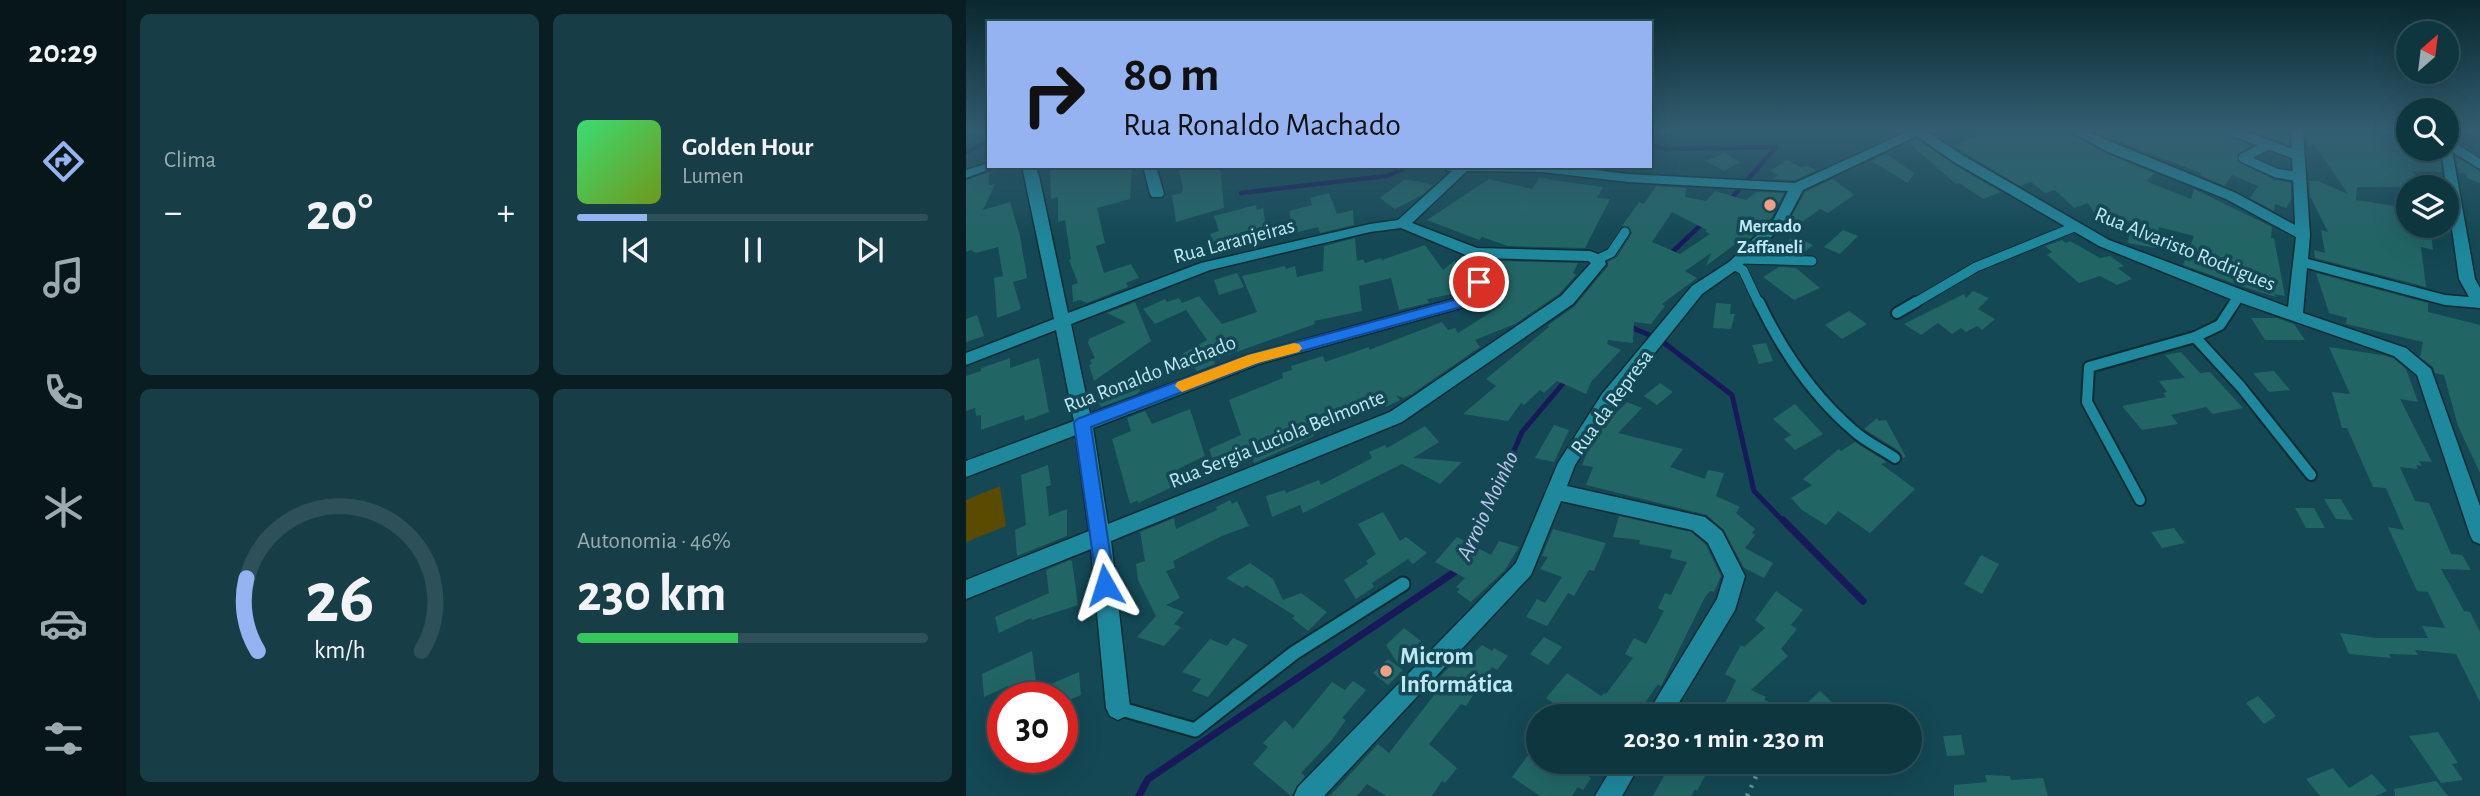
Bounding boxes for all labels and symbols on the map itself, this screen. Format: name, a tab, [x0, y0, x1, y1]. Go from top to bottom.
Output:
north arrow	[2396, 21, 2459, 84]
marker: Mercado Zaffaneli	[1762, 197, 1778, 213]
street label: Rua Alvaristo Rodrigues	[2092, 203, 2278, 295]
street label: Rua Laranjeiras	[1171, 215, 1297, 267]
place label: Mercado Zaffaneli	[1737, 218, 1803, 257]
pin	[1449, 252, 1509, 312]
street label: Rua Ronaldo Machado	[1061, 332, 1239, 416]
street label: Rua da Represa	[1567, 345, 1657, 458]
street label: Rua Sergia Luciola Belmonte	[1166, 386, 1388, 492]
water label: Arroio Moinho	[1452, 448, 1523, 565]
position arrow	[1068, 548, 1142, 622]
place label: Microm Informática	[1400, 645, 1513, 697]
marker: Microm Informática	[1378, 663, 1394, 679]
speed limit sign: 30	[987, 682, 1078, 773]

